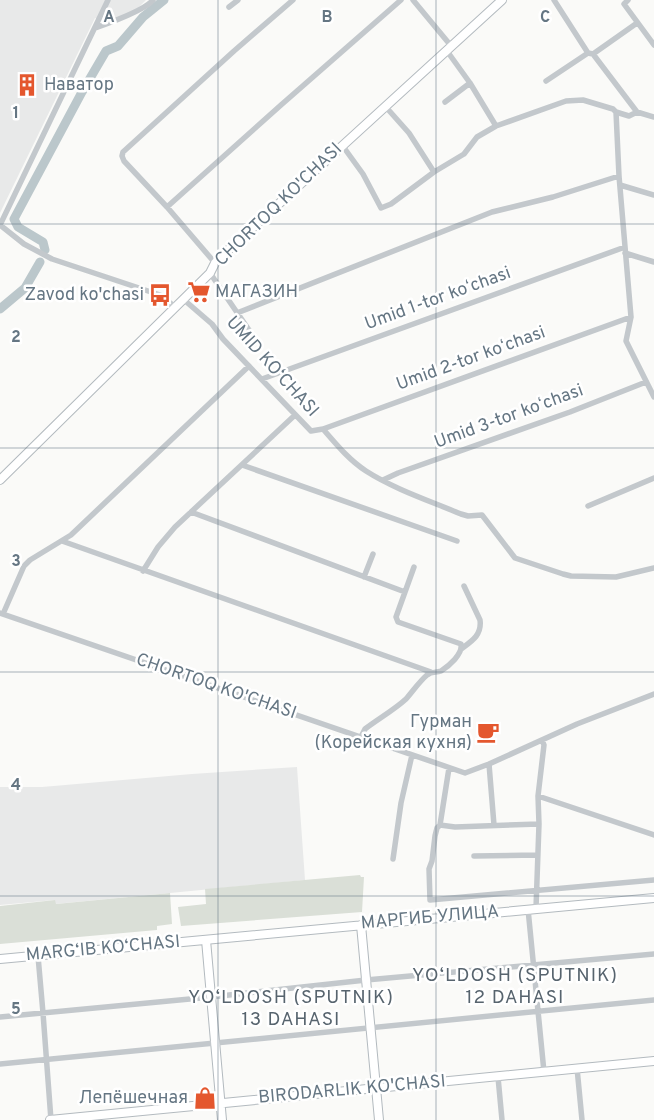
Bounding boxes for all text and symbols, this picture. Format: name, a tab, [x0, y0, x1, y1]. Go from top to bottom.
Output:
text: A	[103, 8, 115, 28]
text: B	[321, 8, 333, 28]
text: C	[540, 8, 550, 28]
building icon: Наватор	[14, 72, 40, 98]
place label: Наватор	[44, 74, 114, 97]
text: 1	[13, 104, 19, 124]
street label: CHORTOQ KO'CHASI	[210, 138, 348, 272]
street label: Umid 1-tor koʻchasi	[362, 262, 514, 336]
supermarket icon: МАГАЗИН	[186, 279, 212, 305]
place label: МАГАЗИН	[215, 281, 298, 304]
bus stop icon: Zavod ko'chasi	[147, 282, 173, 308]
place label: Zavod ko'chasi	[24, 284, 144, 307]
street label: UMID KO‘CHASI	[221, 312, 323, 422]
street label: Umid 2-tor koʻchasi	[393, 321, 549, 397]
text: 2	[11, 328, 21, 348]
street label: Umid 3-tor koʻchasi	[431, 379, 587, 455]
text: 3	[11, 552, 21, 572]
street label: CHORTOQ KO'CHASI	[133, 649, 299, 725]
place label: Гурман (Корейская кухня)	[315, 711, 472, 755]
cafe icon: Гурман (Корейская кухня)	[475, 719, 501, 745]
text: 4	[11, 776, 21, 796]
street label: МАРГИБ УЛИЦА	[360, 900, 500, 936]
street label: MARG‘IB KO‘CHASI	[25, 931, 181, 967]
district label: YO‘LDOSH (SPUTNIK) 12 DAHASI	[412, 964, 618, 1010]
district label: YO‘LDOSH (SPUTNIK) 13 DAHASI	[188, 986, 394, 1032]
text: 5	[11, 1000, 21, 1020]
street label: BIRODARLIK KO'CHASI	[257, 1070, 447, 1110]
shop icon: Лепёшечная	[192, 1085, 218, 1111]
place label: Лепёшечная	[78, 1087, 188, 1110]

